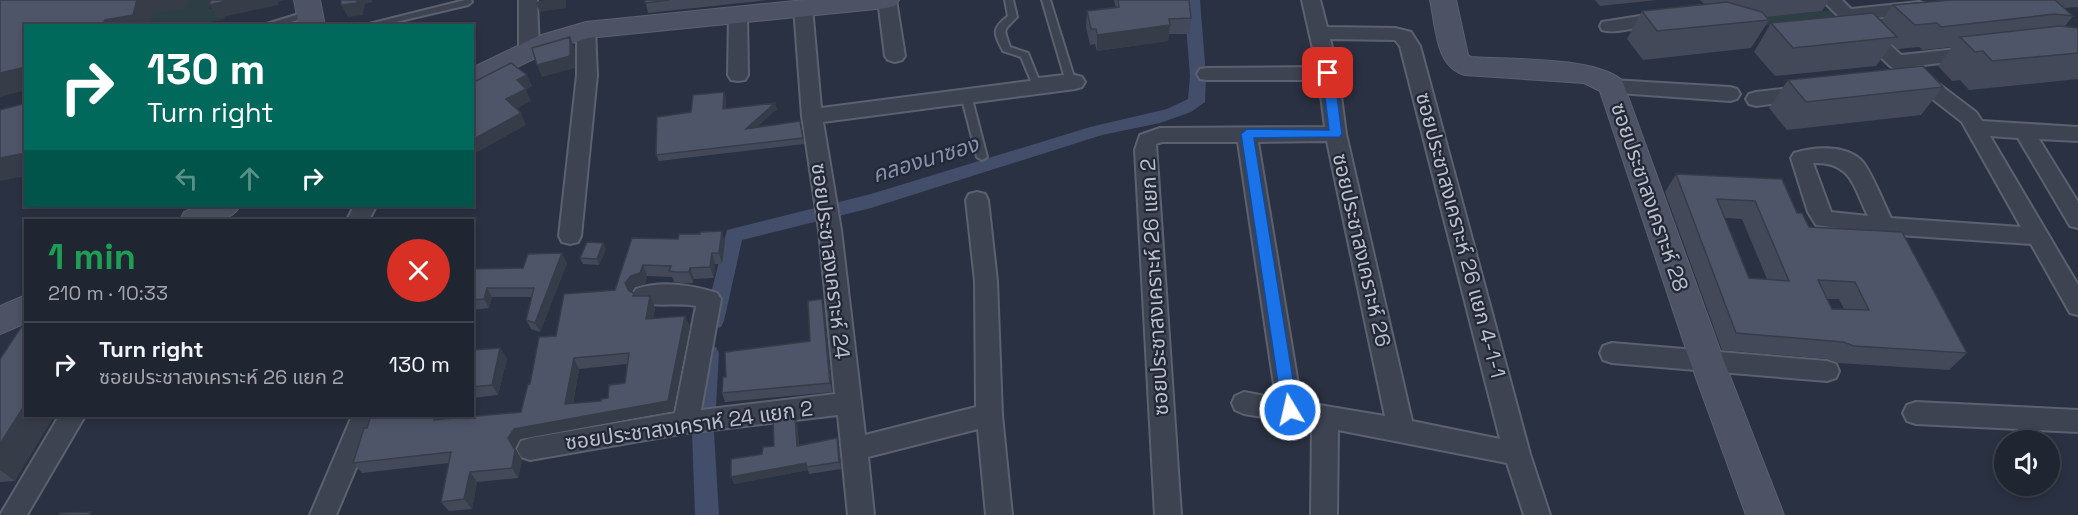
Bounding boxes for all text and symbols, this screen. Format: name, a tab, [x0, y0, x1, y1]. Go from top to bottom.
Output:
text: 130 m	[147, 43, 265, 96]
pin	[1302, 47, 1353, 98]
icon: right	[48, 48, 126, 126]
icon: arrive	[1311, 56, 1344, 89]
street label: ซอยประชาสงเคราะห์ 26 แยก 4-1-1	[1410, 89, 1512, 381]
text: Turn right	[147, 95, 274, 130]
street label: ซอยประชาสงเคราะห์ 28	[1605, 99, 1695, 295]
water label: คลองนาซอง	[868, 129, 983, 188]
street label: ซอยประชาสงเคราะห์ 26	[1327, 151, 1397, 349]
street label: ซอยประชาสงเคราะห์ 26 แยก 2	[1134, 158, 1174, 416]
street label: ซอยประชาสงเคราะห์ 24	[806, 161, 856, 361]
icon: left	[170, 162, 203, 195]
icon: ahead	[233, 162, 266, 195]
icon: right	[296, 162, 329, 195]
text: 1 min	[48, 234, 136, 280]
button: close	[387, 239, 450, 302]
text: 210 m · 10:33	[48, 280, 168, 306]
text: Turn right	[99, 335, 204, 363]
icon: right	[48, 348, 81, 381]
text: 130 m	[389, 350, 450, 378]
text: ซอยประชาสงเคราะห์ 26 แยก 2	[99, 364, 344, 390]
position arrow	[1258, 378, 1322, 442]
street label: ซอยประชาสงเคราห์ 24 แยก 2	[563, 394, 815, 456]
map controls	[1994, 430, 2060, 496]
button: sound	[1994, 430, 2060, 496]

